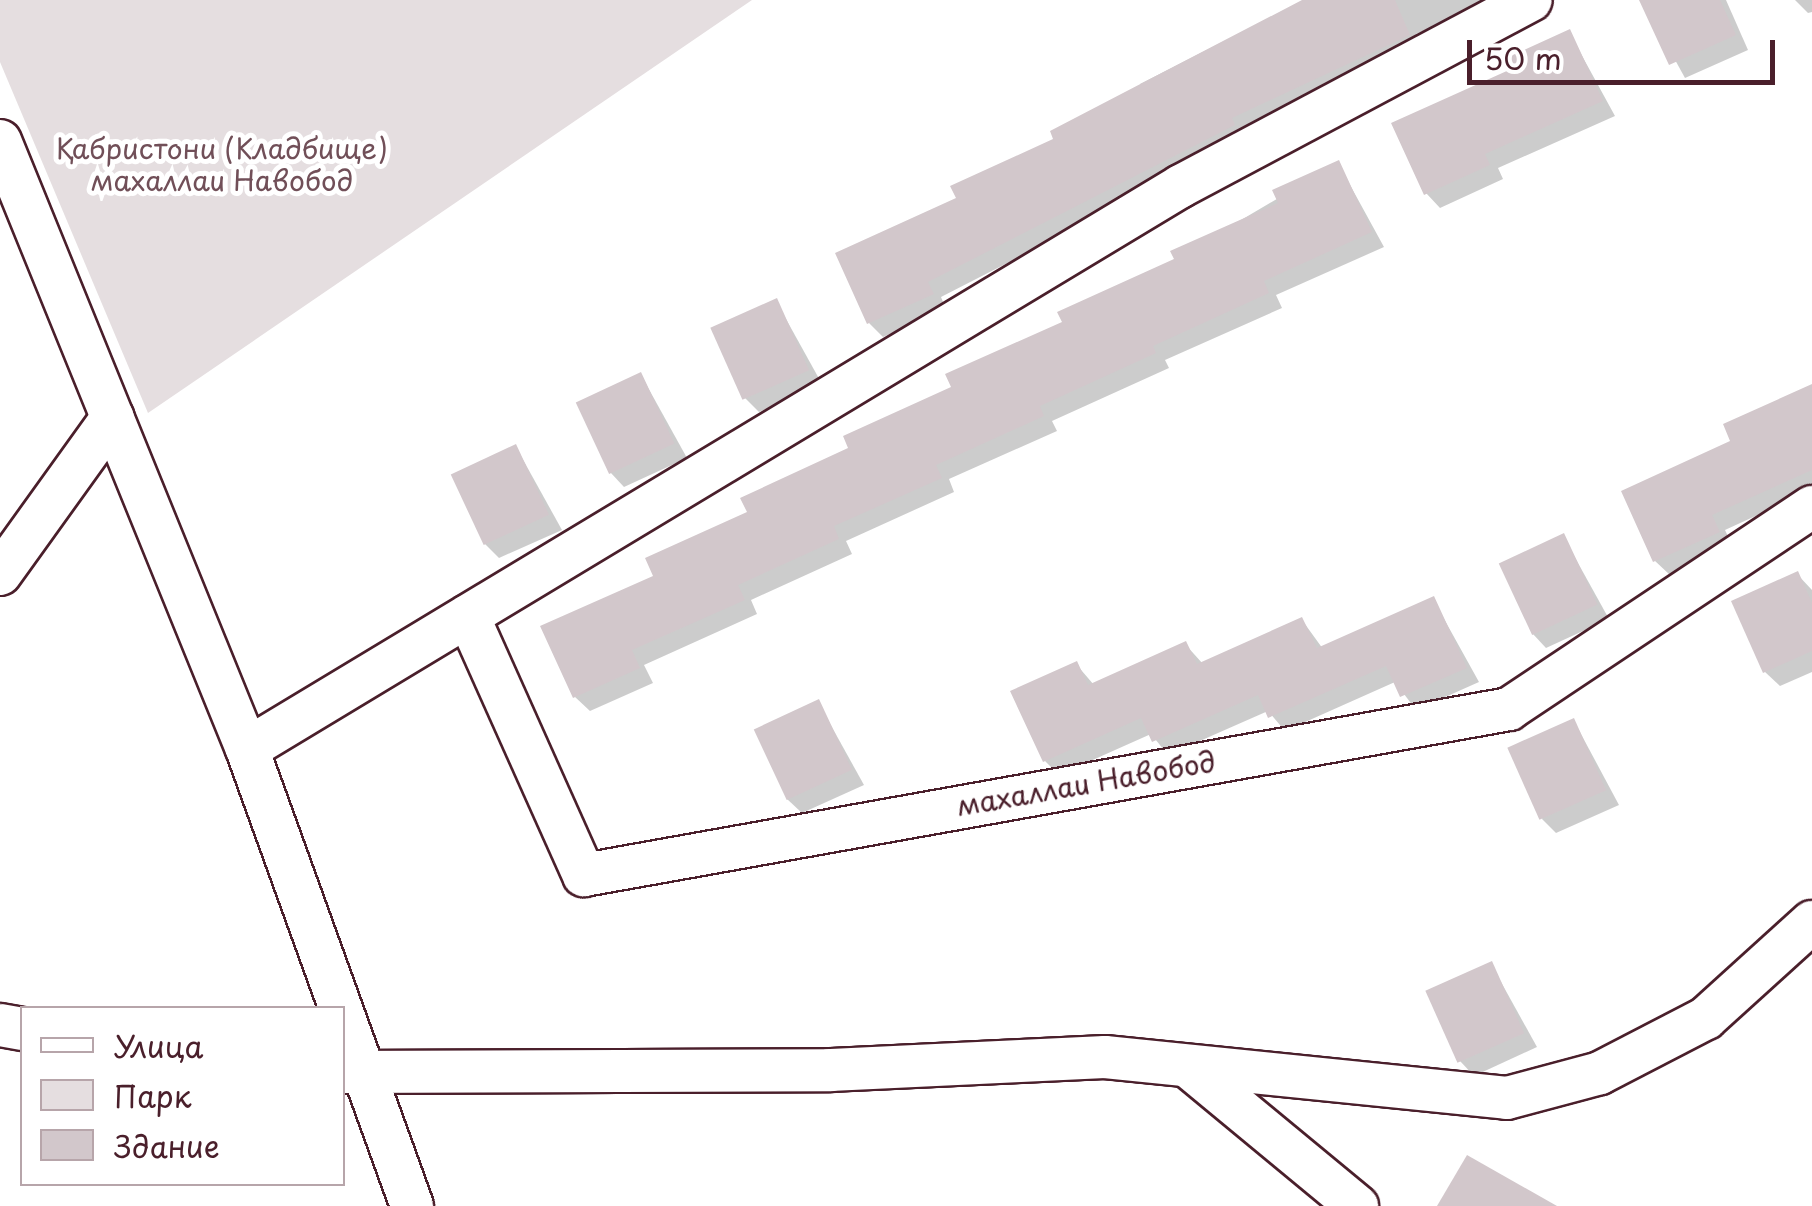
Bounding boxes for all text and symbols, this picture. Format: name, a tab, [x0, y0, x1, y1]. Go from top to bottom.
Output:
scale bar	[1472, 20, 1780, 82]
text: 50 m	[1484, 35, 1562, 80]
park label: Қабристони (Кладбище) махаллаи Навобод	[56, 131, 388, 197]
street label: махаллаи Навобод	[954, 744, 1218, 822]
legend	[20, 1006, 345, 1186]
text: Улица	[114, 1023, 203, 1068]
text: Парк	[114, 1073, 191, 1118]
text: Здание	[114, 1123, 220, 1168]

